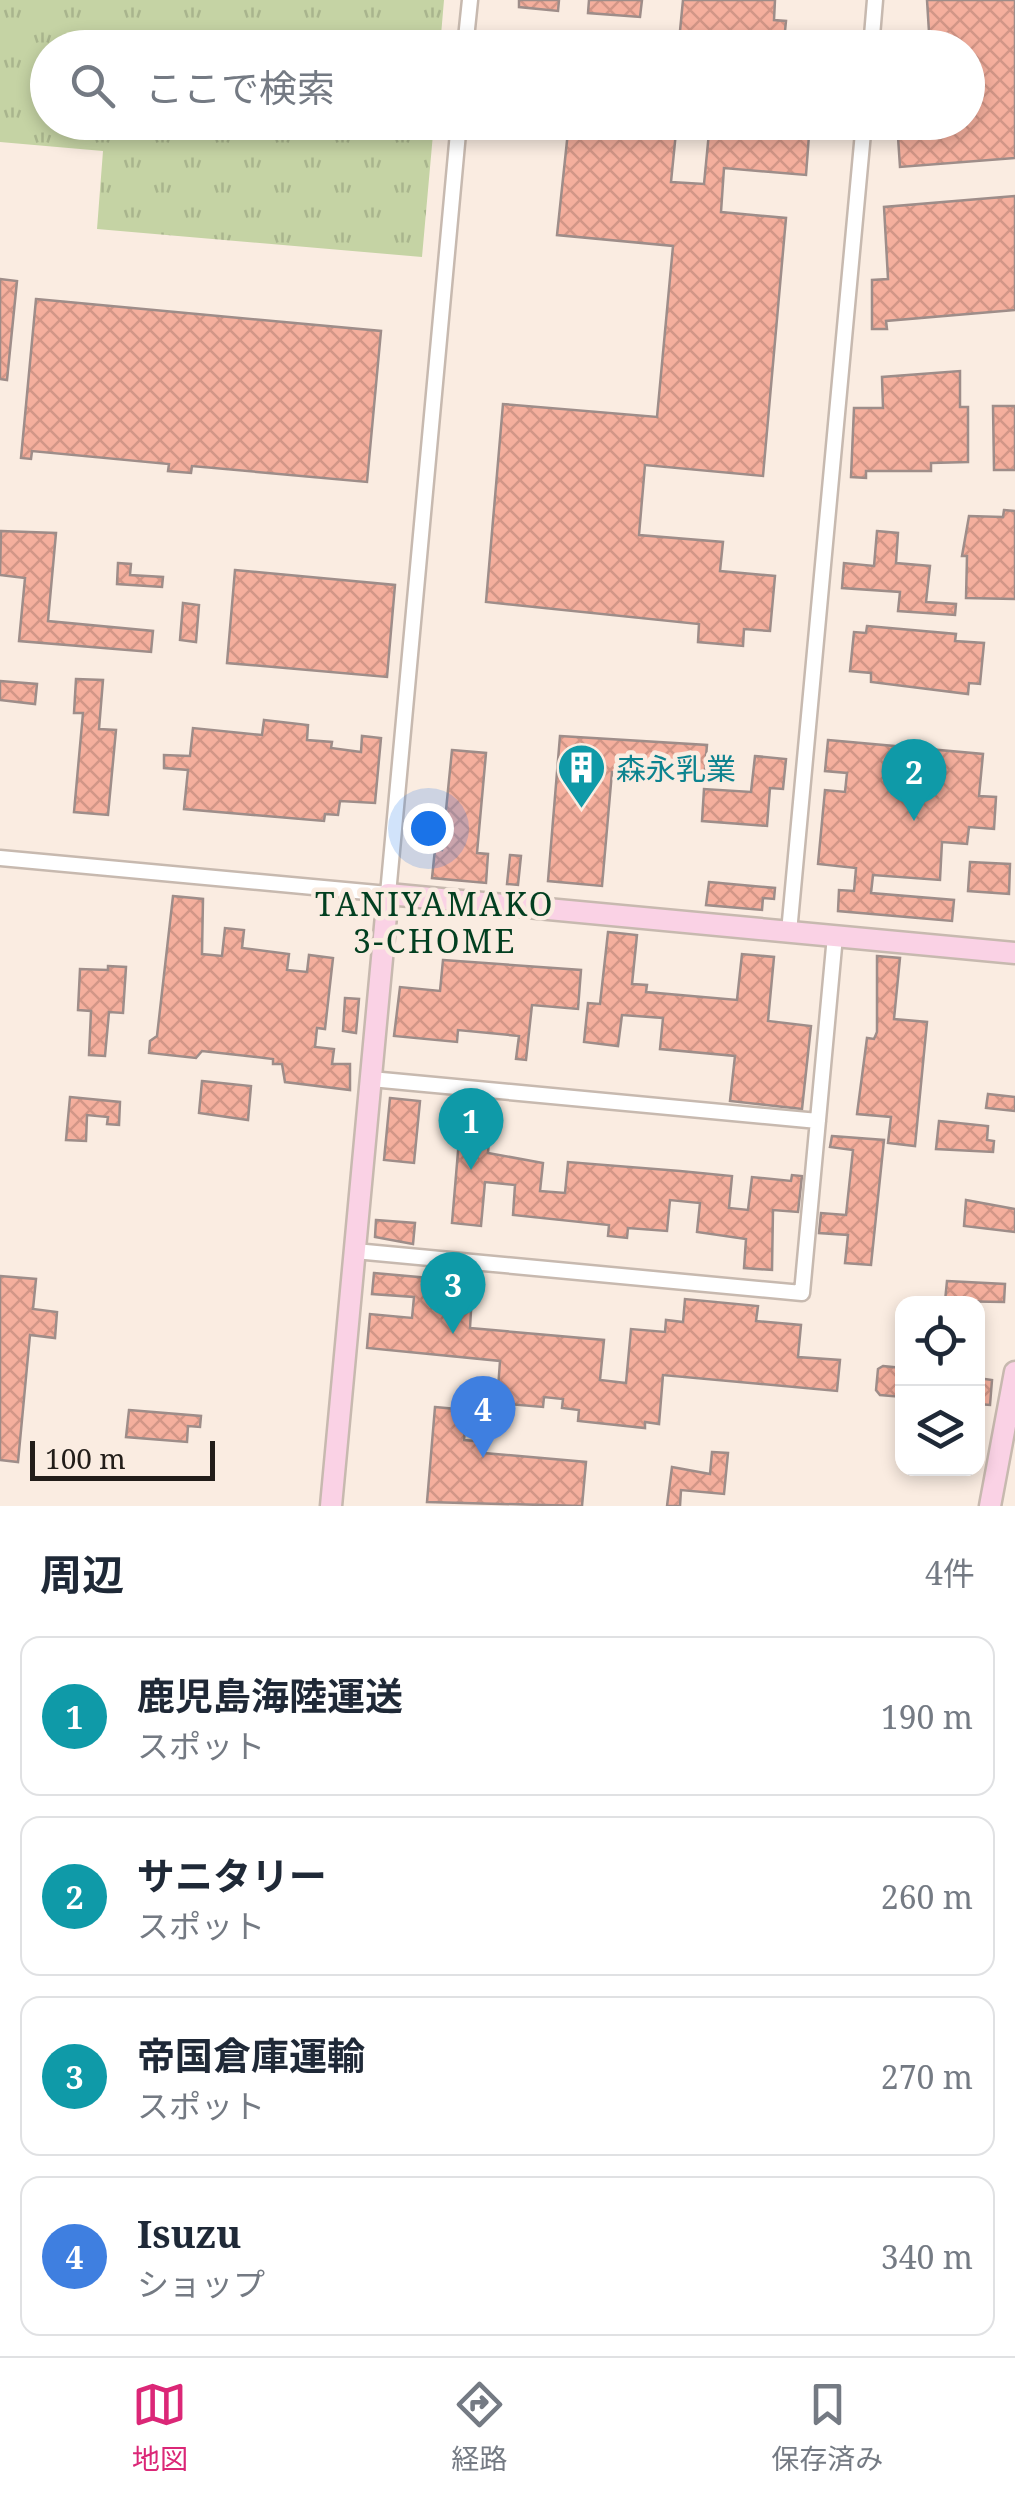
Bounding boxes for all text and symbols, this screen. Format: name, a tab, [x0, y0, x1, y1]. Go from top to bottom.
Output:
search box	[30, 30, 985, 140]
icon: search	[65, 58, 120, 113]
text: ここで検索	[145, 61, 335, 113]
pin: 2	[882, 738, 946, 821]
building icon: 森永乳業	[555, 742, 607, 810]
place label: 森永乳業	[616, 748, 736, 789]
your location	[403, 803, 454, 854]
district label: TANIYAMAKO 3-CHOME	[315, 882, 555, 962]
pin: 1	[438, 1088, 504, 1170]
pin: 3	[420, 1252, 486, 1334]
map controls	[895, 1296, 985, 1476]
button: locate	[895, 1296, 985, 1386]
pin: 4	[450, 1376, 516, 1458]
button: layers	[895, 1386, 985, 1476]
scale bar	[30, 1436, 215, 1480]
text: 100 m	[45, 1439, 126, 1477]
text: 周辺	[40, 1545, 124, 1602]
text: 4件	[925, 1551, 975, 1594]
text: 鹿児島海陸運送	[137, 1669, 403, 1721]
text: 1	[65, 1695, 84, 1738]
text: 190 m	[881, 1695, 973, 1738]
text: スポット	[137, 1724, 265, 1767]
text: サニタリー	[137, 1849, 327, 1901]
text: 2	[65, 1875, 84, 1918]
text: 260 m	[881, 1875, 973, 1918]
text: スポット	[137, 1904, 265, 1947]
text: 帝国倉庫運輸	[137, 2029, 365, 2081]
text: 3	[65, 2055, 84, 2098]
text: 270 m	[881, 2055, 973, 2098]
text: スポット	[137, 2084, 265, 2127]
text: Isuzu	[137, 2207, 241, 2259]
text: 4	[65, 2235, 84, 2278]
text: 340 m	[881, 2235, 973, 2278]
text: ショップ	[137, 2262, 265, 2305]
tab: 地図	[132, 2377, 188, 2477]
tab: 経路	[451, 2377, 507, 2477]
tab: 保存済み	[771, 2377, 883, 2477]

